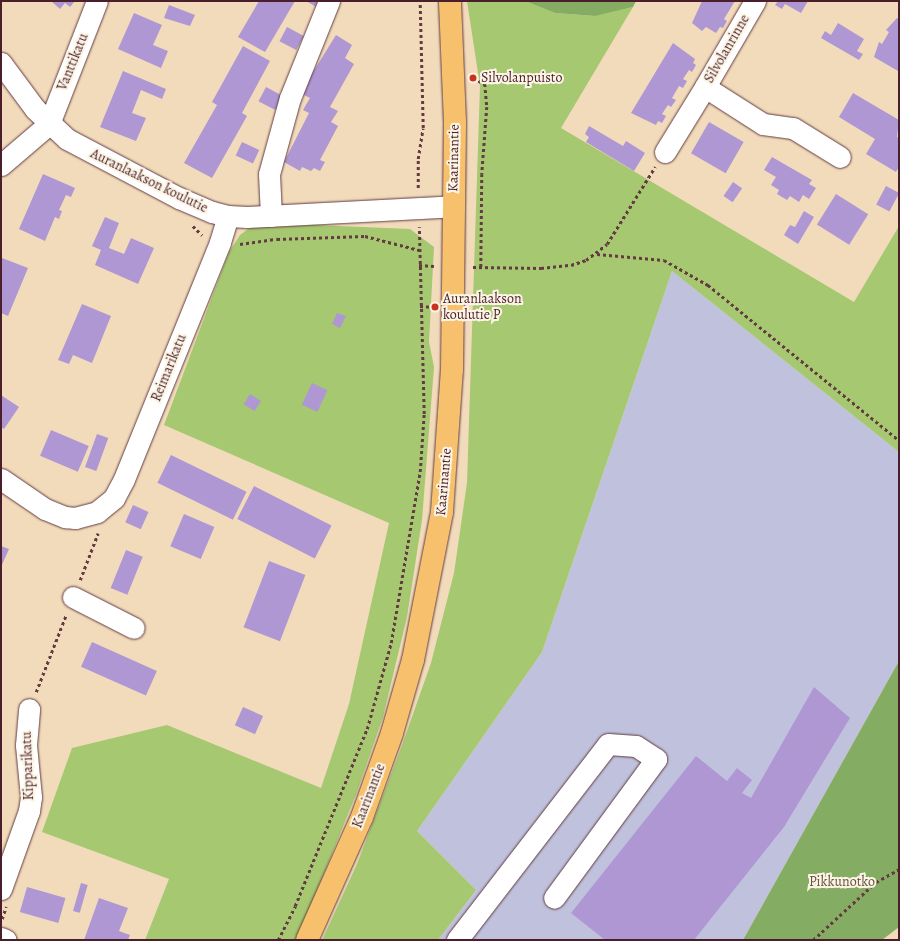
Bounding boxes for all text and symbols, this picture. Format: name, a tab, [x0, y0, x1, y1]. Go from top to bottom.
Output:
street label: Silvolanrinne	[701, 12, 753, 86]
street label: Vanttikatu	[54, 31, 92, 93]
place label: Silvolanpuisto	[481, 70, 562, 86]
marker: Silvolanpuisto	[468, 73, 478, 83]
street label: Kaarinantie	[445, 124, 463, 192]
street label: Auranlaakson koulutie	[88, 145, 210, 217]
place label: Auranlaakson koulutie P	[443, 291, 522, 324]
marker: Auranlaakson koulutie P	[430, 302, 440, 312]
street label: Reimarikatu	[148, 332, 190, 404]
street label: Kaarinantie	[433, 448, 455, 516]
street label: Kipparikatu	[18, 731, 38, 801]
street label: Kaarinantie	[349, 761, 389, 831]
park label: Pikkunotko	[809, 874, 875, 890]

